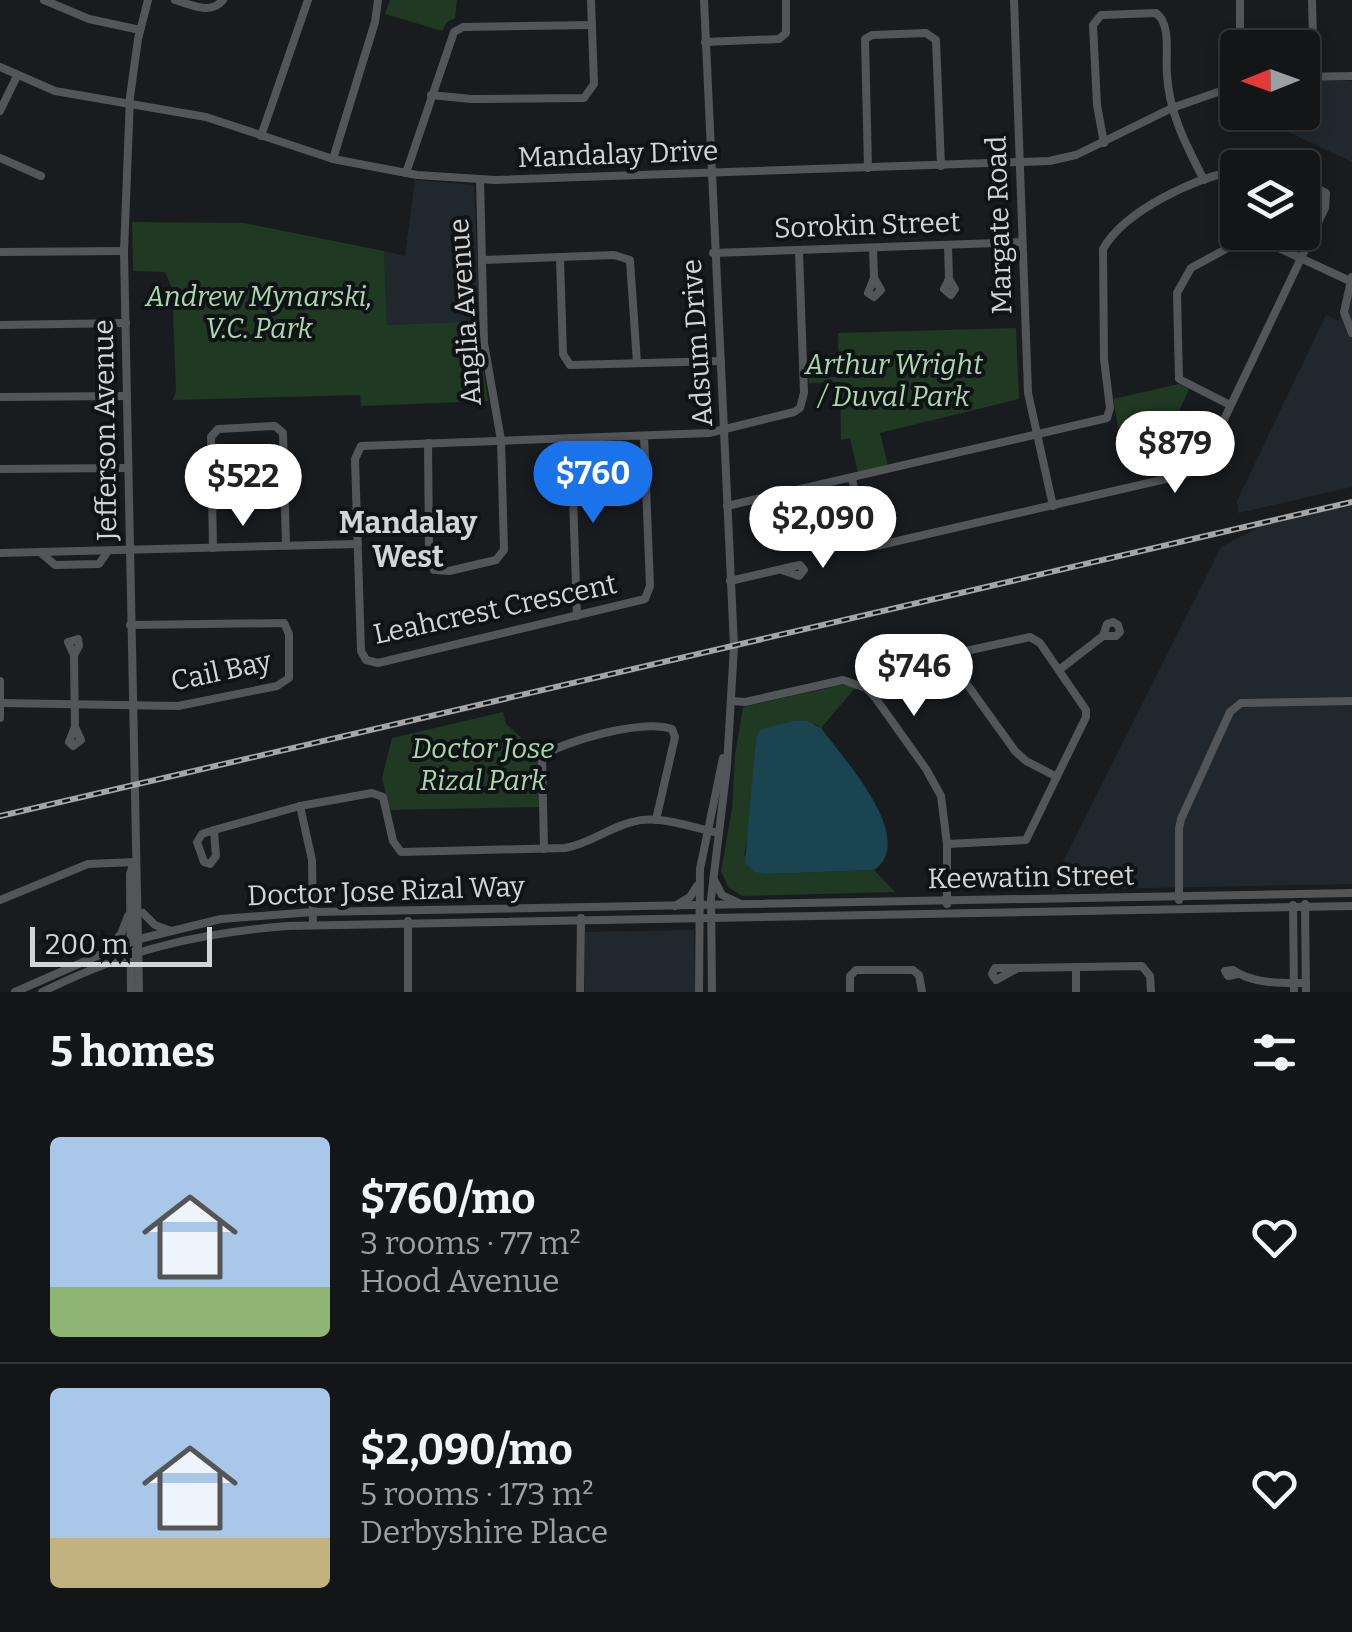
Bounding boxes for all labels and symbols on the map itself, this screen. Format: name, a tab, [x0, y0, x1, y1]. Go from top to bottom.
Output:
north arrow	[1220, 30, 1320, 130]
street label: Mandalay Drive	[517, 134, 719, 174]
street label: Margate Road	[979, 135, 1019, 315]
street label: Sorokin Street	[773, 205, 961, 245]
street label: Anglia Avenue	[442, 217, 488, 407]
street label: Adsum Drive	[675, 258, 719, 428]
park label: Andrew Mynarski, V.C. Park	[144, 280, 372, 345]
street label: Jefferson Avenue	[87, 319, 123, 542]
park label: Arthur Wright / Duval Park	[803, 348, 984, 413]
pin: $879	[1116, 411, 1234, 496]
pin: $760	[534, 441, 652, 526]
pin: $522	[184, 444, 302, 529]
pin: $2,090	[742, 486, 904, 571]
district label: Mandalay West	[339, 505, 478, 575]
street label: Leahcrest Crescent	[370, 567, 620, 651]
pin: $746	[855, 634, 973, 719]
street label: Cail Bay	[168, 644, 274, 698]
park label: Doctor Jose Rizal Park	[412, 732, 554, 797]
street label: Keewatin Street	[927, 859, 1135, 895]
street label: Doctor Jose Rizal Way	[247, 870, 525, 912]
scale bar	[30, 922, 212, 966]

